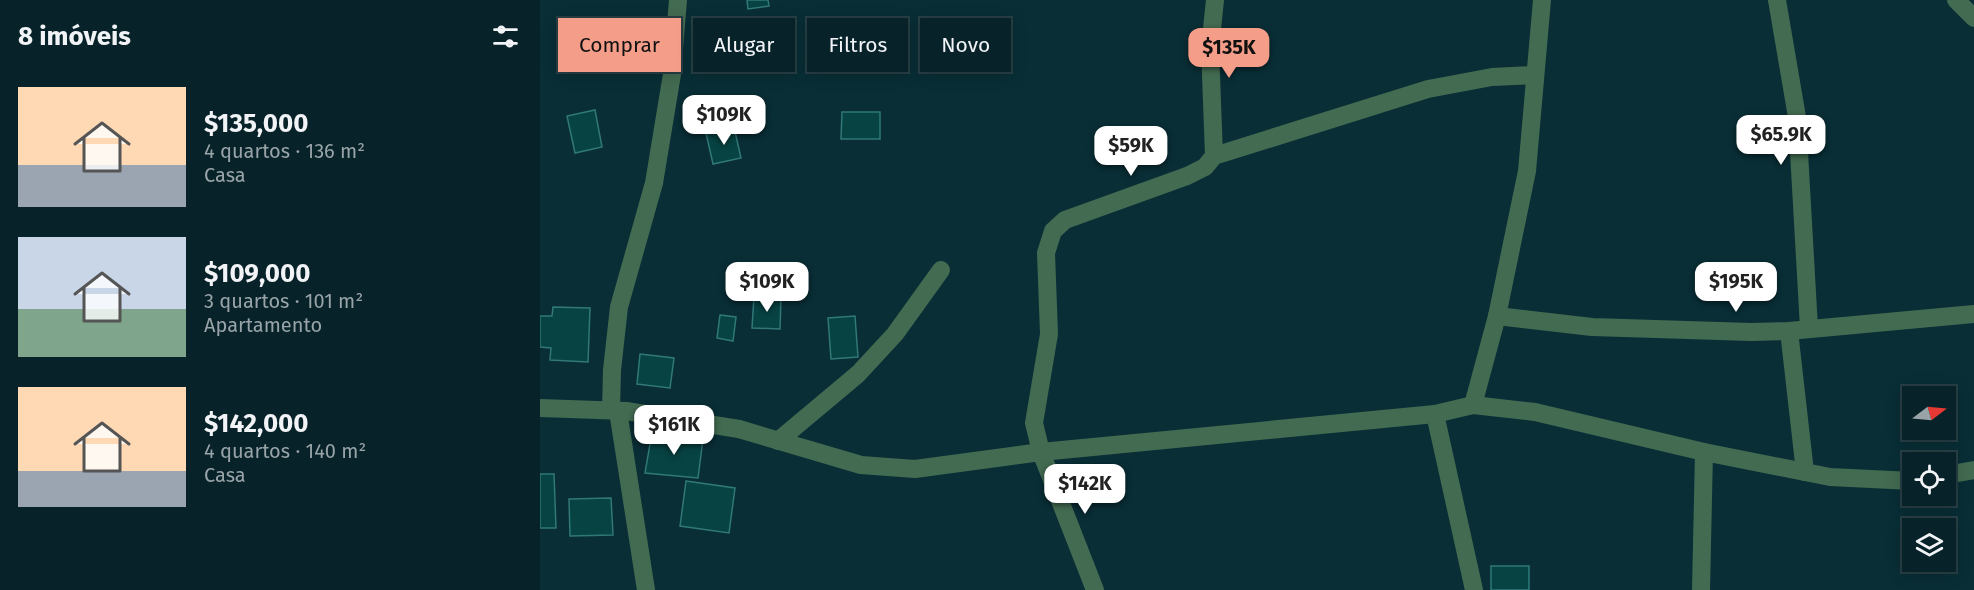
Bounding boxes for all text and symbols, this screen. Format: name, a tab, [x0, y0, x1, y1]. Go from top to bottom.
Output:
chip: Comprar	[558, 18, 681, 72]
chip: Alugar	[693, 18, 795, 72]
chip: Filtros	[807, 18, 908, 72]
chip: Novo	[920, 18, 1011, 72]
icon: filters	[489, 20, 522, 53]
text: 8 imóveis	[18, 21, 131, 52]
pin: $135K	[1187, 28, 1271, 79]
text: $135K	[1202, 35, 1256, 59]
pin: $109K	[682, 95, 766, 146]
text: $109K	[697, 102, 751, 126]
text: $135,000	[204, 108, 308, 139]
icon: home	[66, 111, 138, 183]
pin: $65.9K	[1732, 115, 1830, 166]
text: $65.9K	[1750, 122, 1812, 146]
pin: $59K	[1095, 126, 1167, 177]
text: $59K	[1108, 133, 1154, 157]
text: 4 quartos · 136 m²	[204, 139, 365, 163]
text: Casa	[204, 163, 246, 187]
text: $109,000	[204, 258, 310, 289]
icon: home	[66, 261, 138, 333]
pin: $109K	[725, 262, 809, 313]
pin: $195K	[1694, 262, 1778, 313]
text: $109K	[740, 269, 794, 293]
text: $195K	[1709, 269, 1763, 293]
text: 3 quartos · 101 m²	[204, 289, 363, 313]
text: Apartamento	[204, 313, 322, 337]
north arrow	[1902, 386, 1956, 440]
map controls	[1902, 386, 1956, 572]
pin: $161K	[632, 405, 716, 456]
text: $142,000	[204, 408, 309, 439]
icon: home	[66, 411, 138, 483]
text: $161K	[648, 412, 700, 436]
text: 4 quartos · 140 m²	[204, 439, 366, 463]
button: locate	[1902, 452, 1956, 506]
text: Casa	[204, 463, 246, 487]
pin: $142K	[1043, 464, 1127, 515]
text: $142K	[1058, 471, 1112, 495]
button: layers	[1902, 518, 1956, 572]

